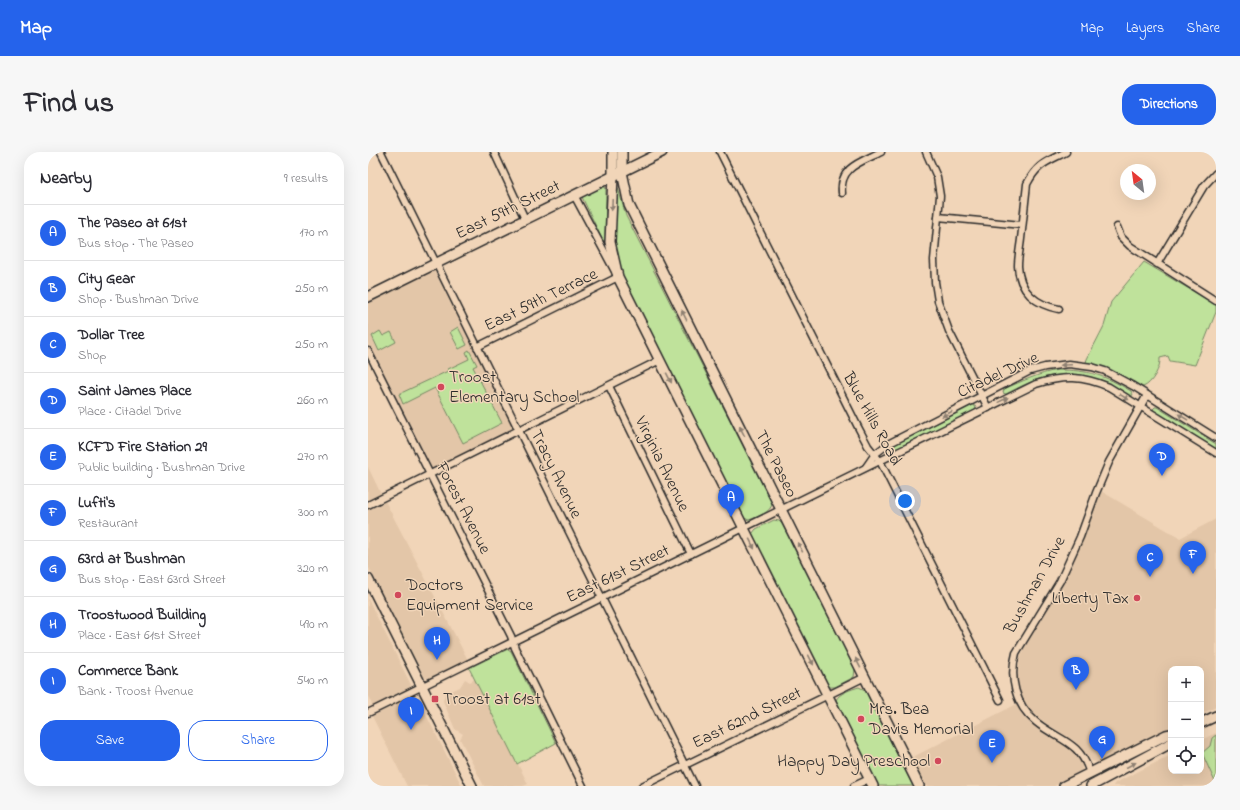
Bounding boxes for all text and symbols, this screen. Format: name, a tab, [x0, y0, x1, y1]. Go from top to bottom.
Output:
text: Map	[20, 15, 52, 42]
text: Map	[1080, 18, 1104, 39]
text: Layers	[1126, 18, 1164, 39]
text: Share	[1186, 18, 1220, 39]
text: Find us	[24, 84, 114, 125]
button: Directions	[1122, 84, 1216, 125]
north arrow	[1120, 164, 1156, 200]
text: Nearby	[40, 166, 92, 191]
text: 9 results	[284, 169, 328, 188]
street label: East 59th Street	[451, 174, 565, 246]
one-way arrow	[609, 199, 615, 212]
text: The Paseo at 61st	[78, 212, 187, 234]
text: A	[49, 223, 57, 242]
text: 170 m	[300, 223, 328, 242]
text: Bus stop · The Paseo	[78, 234, 194, 253]
street label: East 59th Terrace	[480, 262, 602, 338]
text: City Gear	[78, 268, 135, 290]
text: B	[49, 279, 57, 298]
text: 250 m	[295, 279, 328, 298]
text: Shop · Bushman Drive	[78, 290, 198, 309]
one-way arrow	[680, 309, 687, 320]
text: Dollar Tree	[78, 324, 145, 346]
text: C	[49, 335, 57, 354]
text: 250 m	[295, 335, 328, 354]
street label: Citadel Drive	[953, 345, 1043, 405]
text: Shop	[78, 346, 106, 365]
one-way arrow	[1060, 361, 1072, 368]
place label: Troost Elementary School	[449, 365, 580, 411]
street label: Blue Hills Road	[836, 367, 908, 471]
one-way arrow	[666, 372, 672, 384]
text: Saint James Place	[78, 380, 192, 402]
marker: Troost Elementary School	[436, 382, 446, 392]
text: D	[48, 391, 58, 410]
text: 260 m	[297, 391, 328, 410]
one-way arrow	[1118, 393, 1130, 400]
one-way arrow	[997, 397, 1009, 404]
text: Place · Citadel Drive	[78, 402, 181, 421]
one-way arrow	[942, 410, 953, 417]
street label: Virginia Avenue	[626, 411, 696, 517]
one-way arrow	[1178, 413, 1188, 421]
street label: Tracy Avenue	[523, 425, 589, 524]
one-way arrow	[739, 425, 745, 437]
street label: The Paseo	[748, 426, 804, 502]
text: KCFD Fire Station 29	[78, 436, 207, 458]
pin: D	[1149, 443, 1175, 476]
text: E	[49, 447, 57, 466]
text: 270 m	[297, 447, 328, 466]
street label: Forest Avenue	[429, 457, 497, 559]
text: Public building · Bushman Drive	[78, 458, 245, 477]
pin: A	[718, 484, 744, 517]
your location	[895, 491, 915, 511]
text: Lufti's	[78, 492, 115, 514]
text: F	[49, 503, 57, 522]
text: 300 m	[298, 503, 328, 522]
text: Restaurant	[78, 514, 138, 533]
street label: Bushman Drive	[997, 531, 1072, 639]
street label: East 61st Street	[562, 538, 674, 610]
one-way arrow	[749, 538, 756, 550]
one-way arrow	[797, 541, 803, 553]
pin: F	[1180, 541, 1206, 574]
pin: C	[1137, 544, 1163, 577]
text: 63rd at Bushman	[78, 548, 185, 570]
text: G	[49, 559, 57, 578]
text: 320 m	[297, 559, 328, 578]
text: Bus stop · East 63rd Street	[78, 570, 226, 589]
place label: Doctors Equipment Service	[405, 573, 533, 618]
place label: Liberty Tax	[1052, 586, 1129, 612]
marker: Doctors Equipment Service	[393, 590, 403, 600]
marker: Liberty Tax	[1132, 593, 1142, 603]
text: Troostwood Building	[78, 604, 206, 626]
text: H	[49, 615, 57, 634]
text: 490 m	[300, 615, 328, 634]
text: Place · East 61st Street	[78, 626, 201, 645]
pin: H	[424, 627, 450, 660]
one-way arrow	[808, 655, 814, 666]
one-way arrow	[855, 657, 862, 669]
pin: B	[1063, 657, 1089, 690]
text: Commerce Bank	[78, 660, 178, 682]
map controls	[1168, 666, 1204, 774]
button: +	[1168, 666, 1204, 702]
text: I	[51, 671, 55, 690]
text: 540 m	[296, 671, 328, 690]
street label: East 62nd Street	[688, 681, 806, 755]
text: Bank · Troost Avenue	[78, 682, 193, 701]
place label: Troost at 61st	[443, 687, 541, 712]
marker: Troost at 61st	[430, 694, 440, 704]
pin: I	[398, 697, 424, 730]
place label: Mrs. Bea Davis Memorial	[868, 697, 974, 742]
button: −	[1168, 702, 1204, 738]
marker: Mrs. Bea Davis Memorial	[856, 714, 866, 724]
button: Save	[40, 720, 180, 761]
button: Share	[188, 720, 328, 761]
pin: G	[1089, 726, 1115, 759]
pin: E	[979, 730, 1005, 763]
button: locate	[1168, 738, 1204, 774]
place label: Happy Day Preschool	[777, 749, 930, 775]
marker: Happy Day Preschool	[933, 756, 943, 766]
one-way arrow	[1125, 762, 1136, 769]

